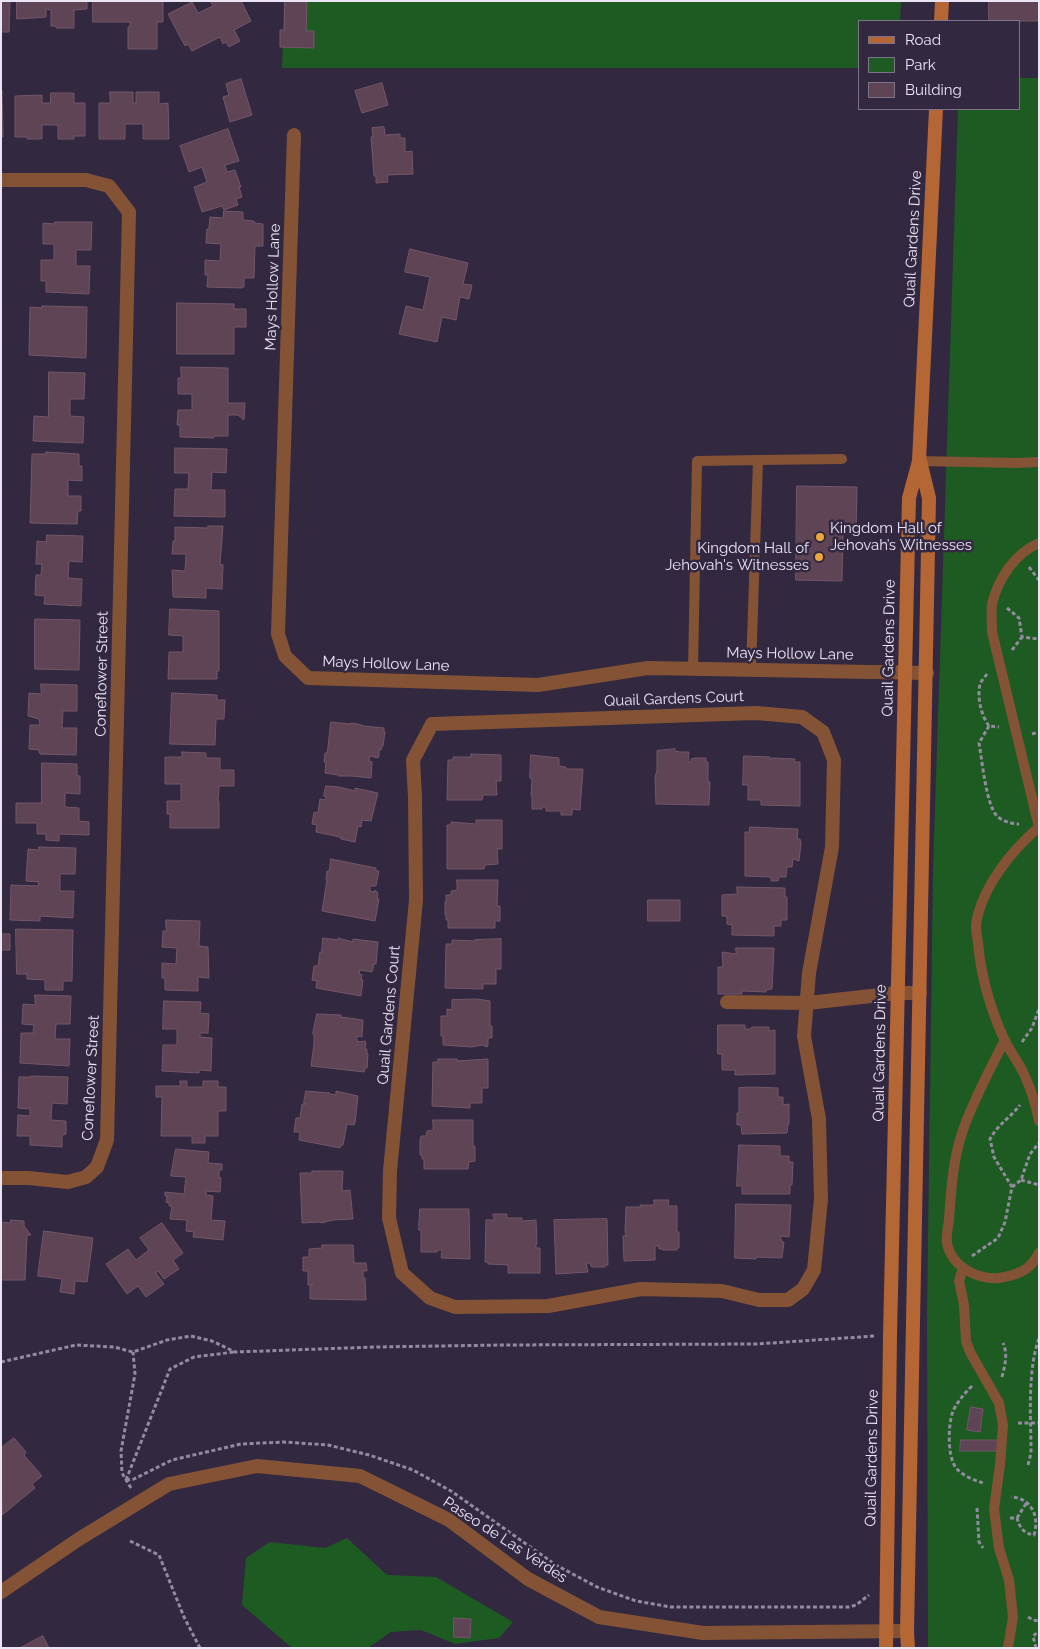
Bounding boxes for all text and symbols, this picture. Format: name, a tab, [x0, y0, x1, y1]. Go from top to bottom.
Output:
legend	[858, 20, 1020, 110]
text: Road	[905, 31, 941, 49]
text: Park	[905, 56, 936, 74]
text: Building	[905, 81, 962, 99]
street label: Quail Gardens Drive	[900, 170, 926, 308]
street label: Mays Hollow Lane	[262, 223, 284, 351]
place label: Kingdom Hall of Jehovah’s Witnesses	[830, 519, 972, 554]
marker: Kingdom Hall of Jehovah’s Witnesses	[814, 531, 826, 543]
place label: Kingdom Hall of Jehovah's Witnesses	[665, 539, 809, 574]
marker: Kingdom Hall of Jehovah's Witnesses	[813, 551, 825, 563]
street label: Quail Gardens Drive	[879, 579, 899, 717]
street label: Coneflower Street	[92, 611, 112, 737]
street label: Mays Hollow Lane	[726, 644, 854, 664]
street label: Mays Hollow Lane	[322, 653, 450, 675]
street label: Quail Gardens Court	[604, 688, 744, 710]
street label: Quail Gardens Court	[374, 945, 404, 1085]
street label: Quail Gardens Drive	[870, 984, 890, 1122]
street label: Coneflower Street	[79, 1015, 103, 1141]
street label: Quail Gardens Drive	[862, 1389, 882, 1527]
street label: Paseo de Las Verdes	[439, 1493, 571, 1587]

